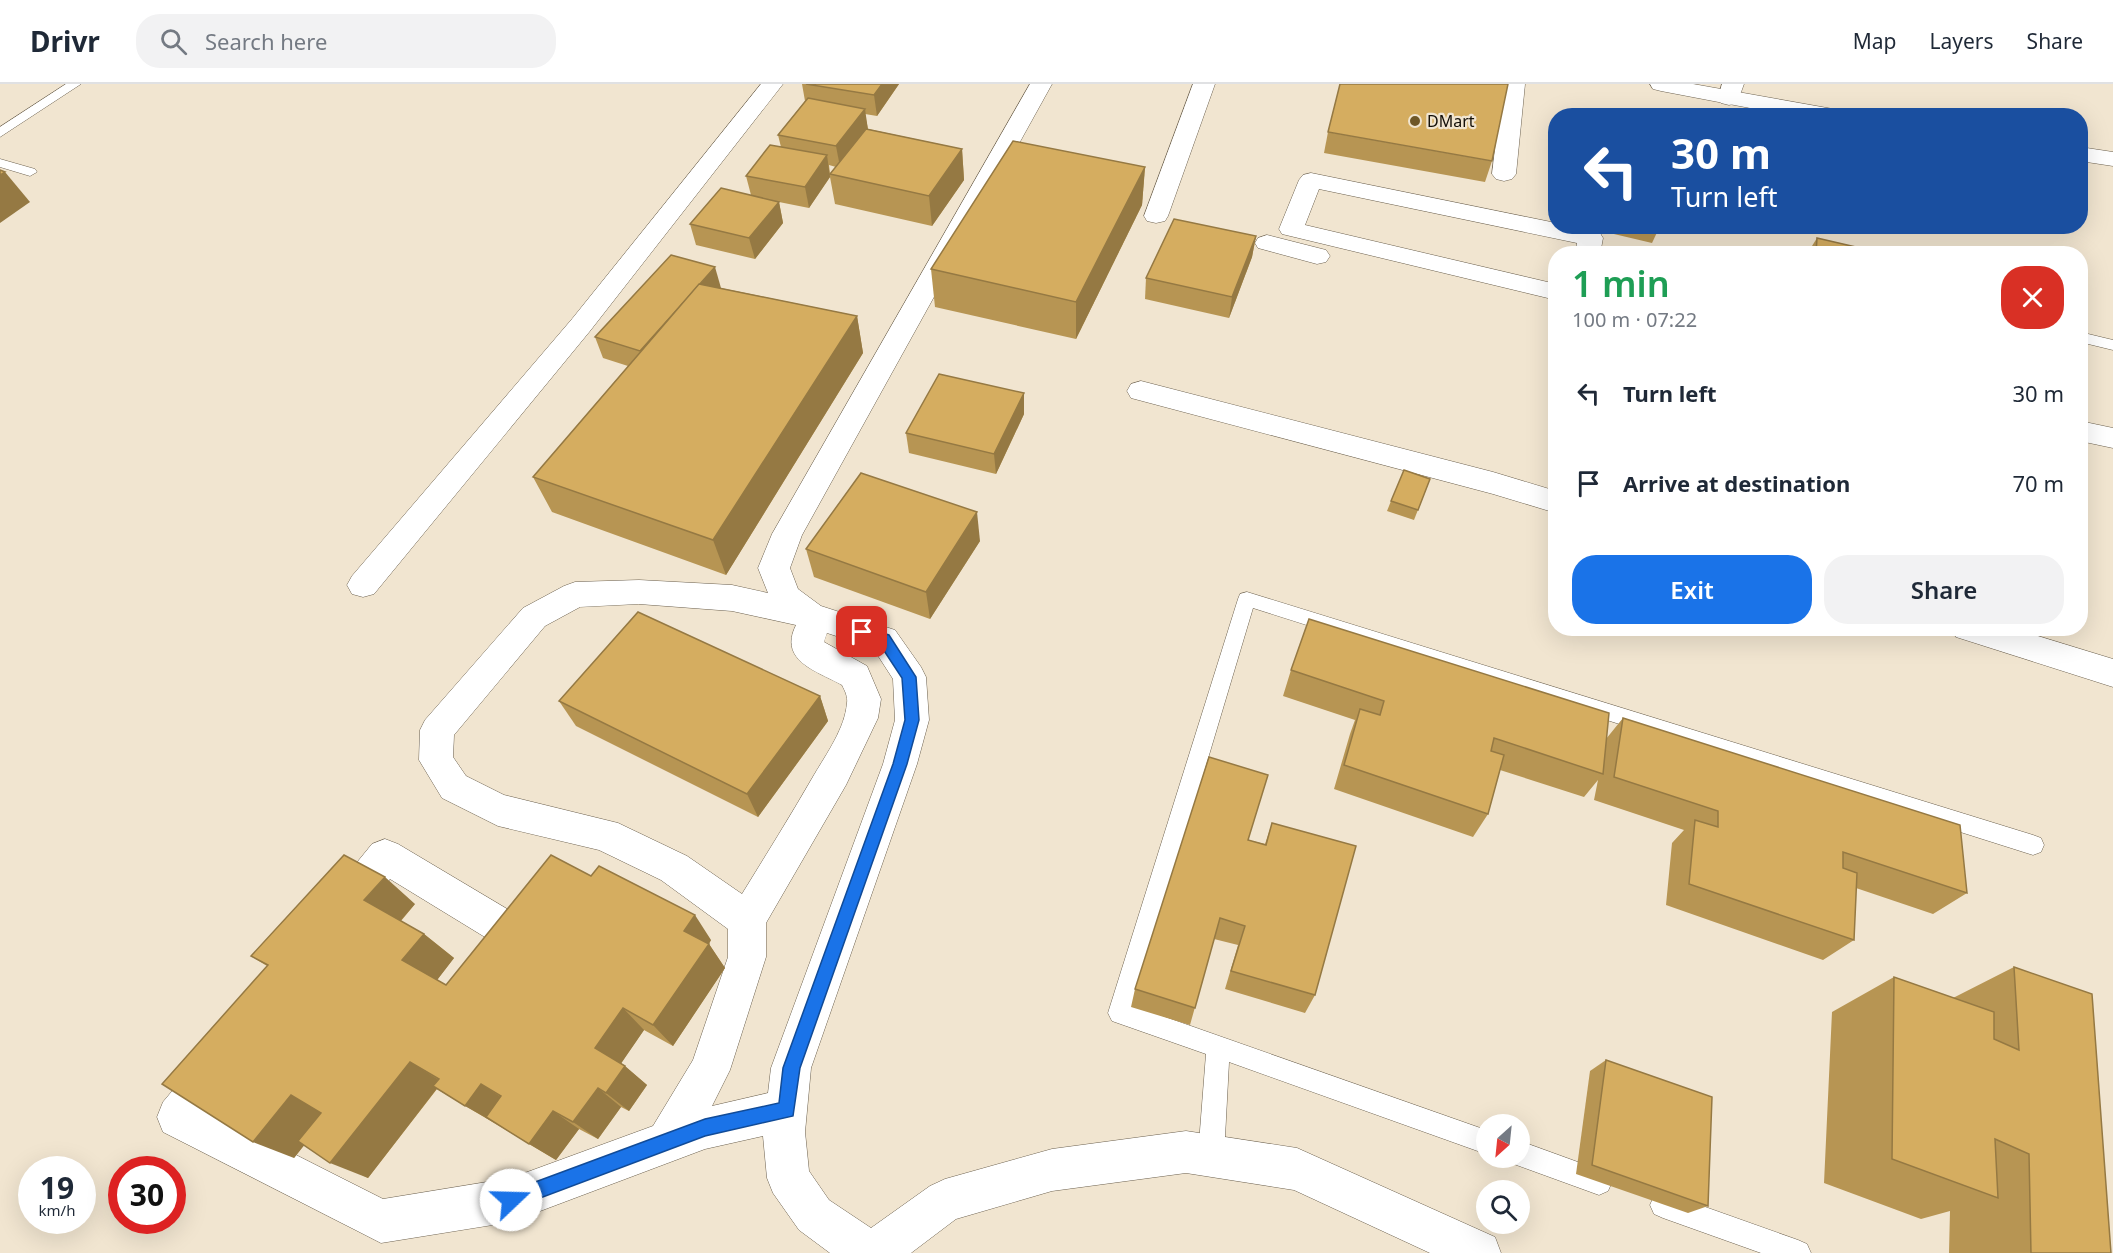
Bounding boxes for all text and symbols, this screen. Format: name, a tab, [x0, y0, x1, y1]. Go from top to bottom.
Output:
search box	[136, 14, 556, 68]
text: Drivr	[30, 22, 100, 60]
icon: search	[157, 25, 190, 58]
text: Search here	[205, 26, 327, 56]
text: Map	[1853, 27, 1897, 55]
text: Layers	[1930, 27, 1994, 55]
text: Share	[2027, 27, 2083, 55]
place label: DMart	[1427, 110, 1475, 132]
marker: DMart	[1408, 114, 1422, 128]
text: 30 m	[1671, 124, 1771, 181]
icon: left	[1572, 132, 1650, 210]
text: Turn left	[1671, 178, 1777, 215]
text: 1 min	[1572, 259, 1670, 308]
button: close	[2001, 266, 2064, 329]
text: 100 m · 07:22	[1572, 306, 1697, 333]
icon: left	[1572, 377, 1605, 410]
text: Turn left	[1623, 378, 1717, 408]
text: 30 m	[2013, 378, 2064, 408]
icon: arrive	[1572, 467, 1605, 500]
text: Arrive at destination	[1623, 468, 1850, 498]
text: 70 m	[2013, 468, 2064, 498]
button: Exit	[1572, 555, 1812, 624]
button: Share	[1824, 555, 2064, 624]
pin	[836, 606, 887, 657]
icon: arrive	[845, 615, 878, 648]
north arrow	[1476, 1114, 1530, 1168]
map controls	[1476, 1114, 1530, 1234]
speed limit sign: 30	[108, 1156, 186, 1234]
text: 19	[40, 1167, 74, 1208]
position arrow	[479, 1168, 543, 1232]
button: search	[1476, 1180, 1530, 1234]
text: km/h	[39, 1200, 75, 1220]

